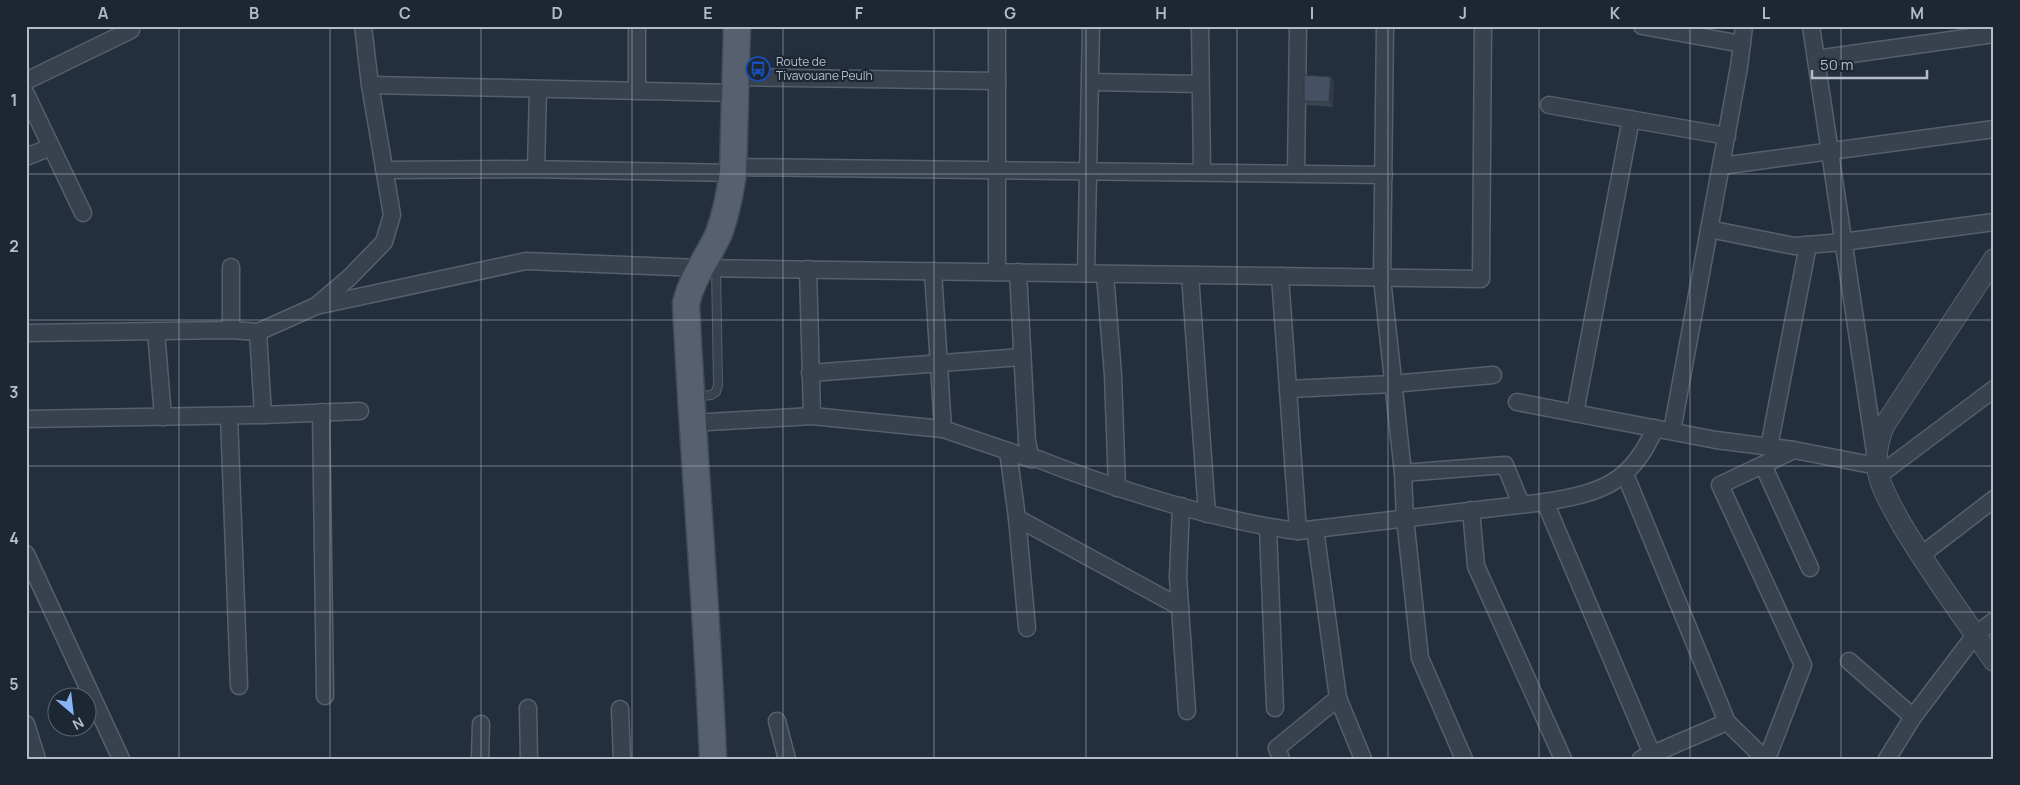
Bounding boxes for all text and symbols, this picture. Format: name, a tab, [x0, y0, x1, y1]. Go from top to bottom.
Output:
text: A	[98, 2, 109, 24]
text: B	[249, 2, 259, 24]
text: C	[399, 2, 411, 24]
text: D	[551, 2, 563, 24]
text: E	[703, 2, 713, 24]
text: F	[855, 2, 864, 24]
text: G	[1004, 2, 1016, 24]
text: H	[1155, 2, 1167, 24]
text: I	[1310, 2, 1314, 24]
text: J	[1459, 2, 1467, 24]
text: K	[1610, 2, 1621, 24]
text: L	[1762, 2, 1771, 24]
text: M	[1910, 2, 1924, 24]
scale bar	[1812, 48, 1928, 80]
place label: Route de Tivavouane Peulh	[776, 53, 873, 84]
text: 50 m	[1820, 54, 1854, 75]
bus stop icon: Route de Tivavouane Peulh	[745, 56, 771, 82]
text: 1	[10, 89, 18, 111]
text: 2	[9, 235, 19, 257]
text: 3	[9, 381, 19, 403]
text: 4	[9, 527, 19, 549]
text: 5	[9, 673, 19, 695]
north arrow	[48, 688, 98, 738]
text: N	[69, 713, 87, 735]

